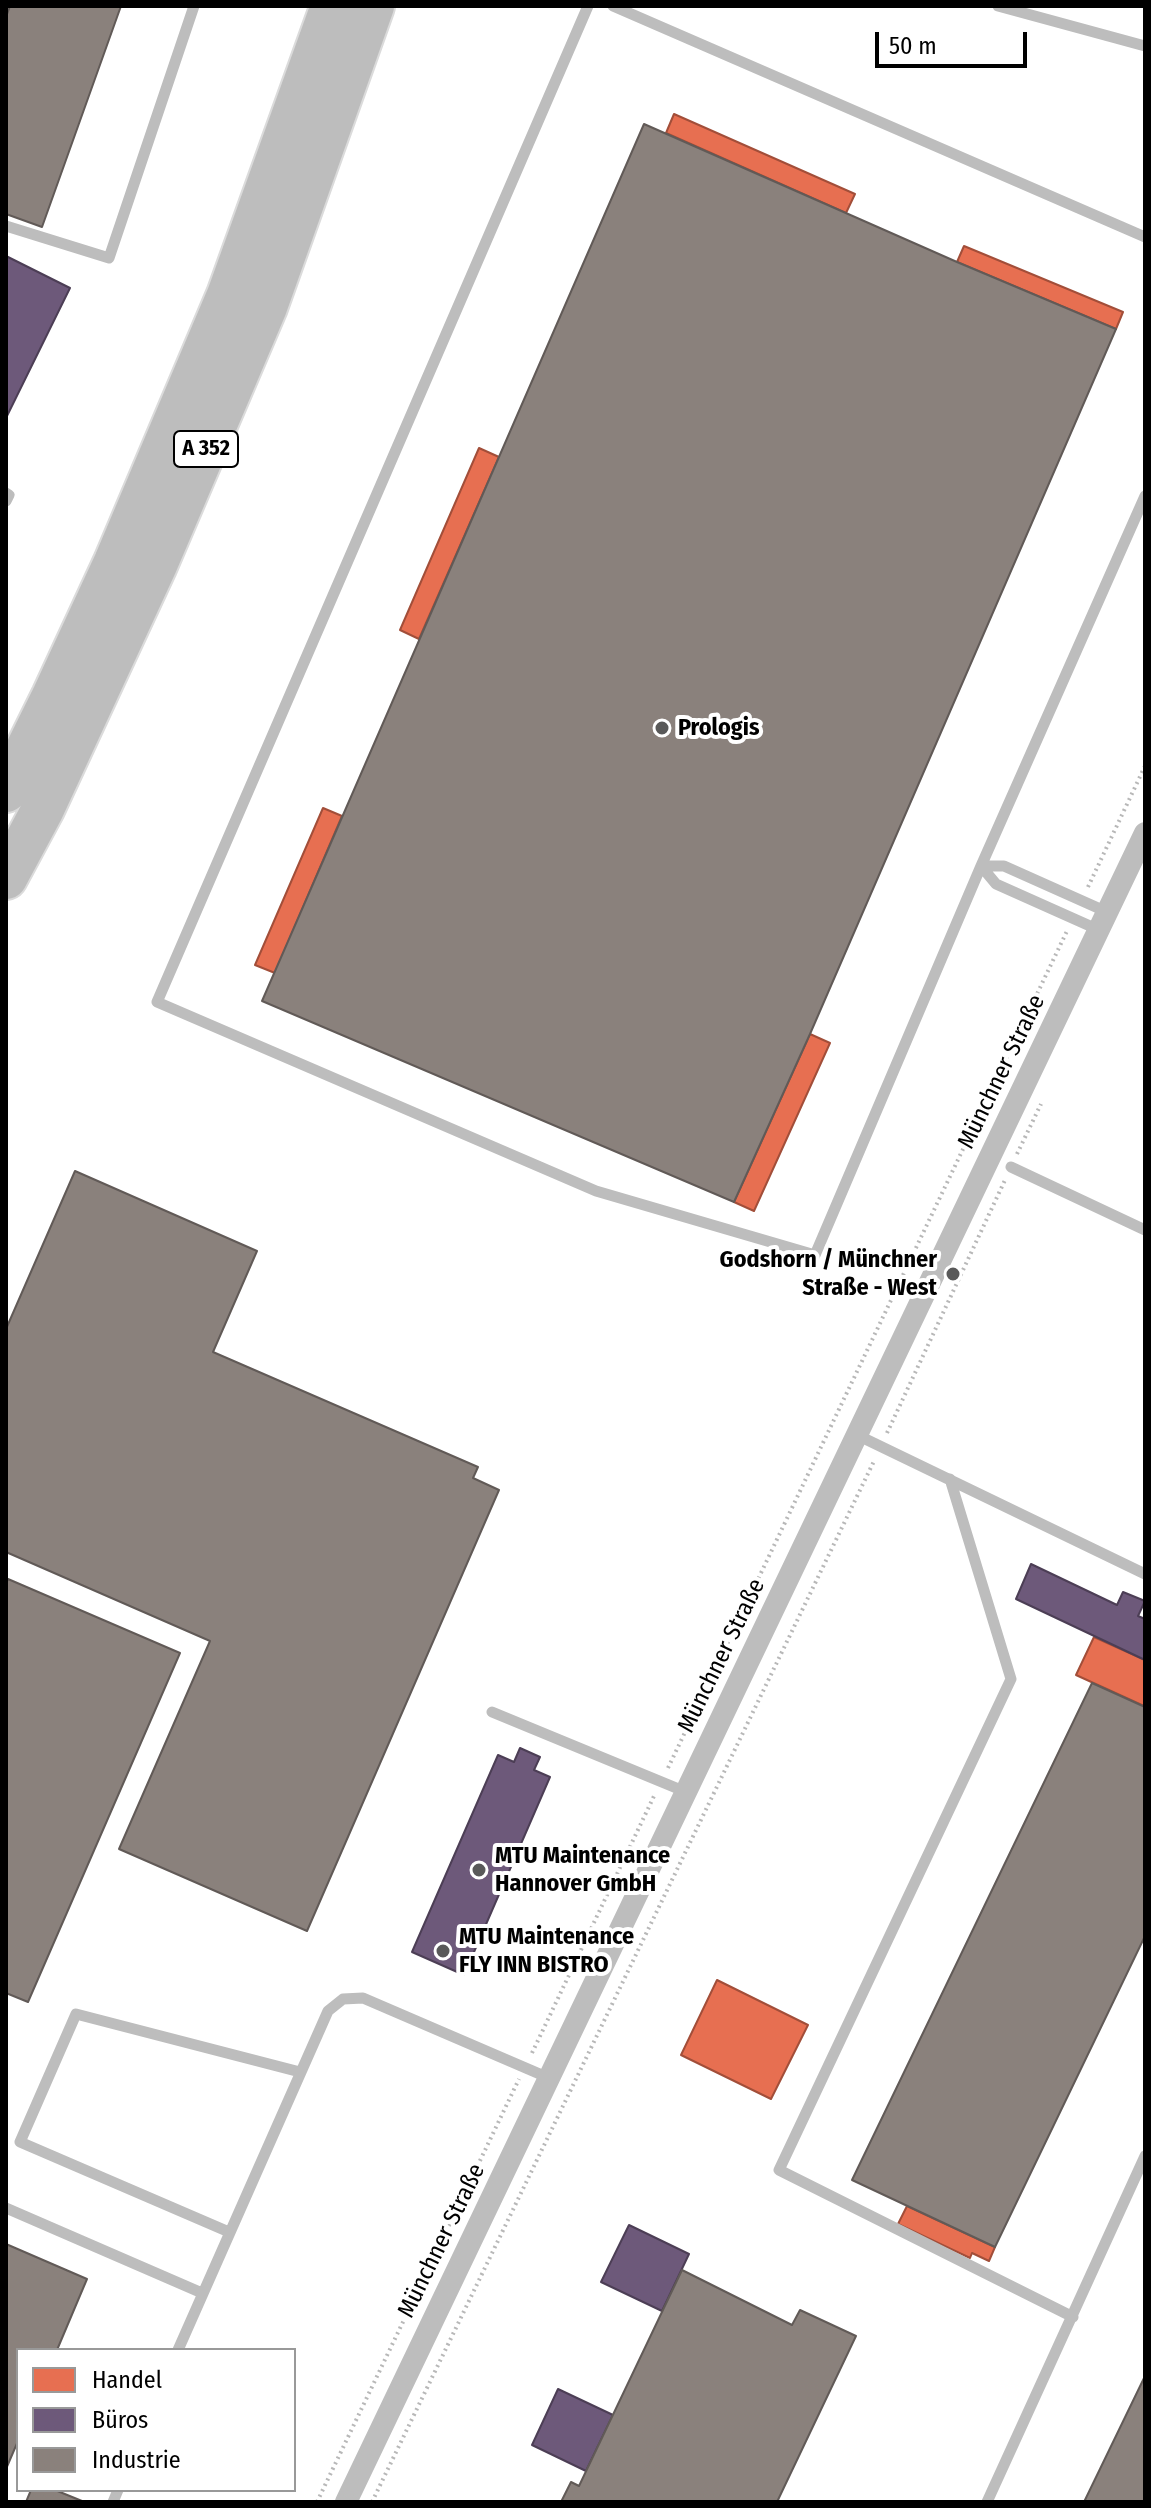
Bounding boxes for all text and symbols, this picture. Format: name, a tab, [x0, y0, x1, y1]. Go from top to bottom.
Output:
scale bar	[879, 16, 1031, 66]
text: 50 m	[889, 32, 937, 60]
road number: A 352	[174, 431, 238, 467]
place label: Prologis	[678, 714, 759, 742]
marker: Prologis	[653, 719, 671, 737]
street label: Münchner Straße	[952, 990, 1052, 1154]
place label: Godshorn / Münchner Straße - West	[720, 1246, 937, 1302]
marker: Godshorn / Münchner Straße - West	[944, 1265, 962, 1283]
street label: Münchner Straße	[672, 1574, 772, 1738]
place label: MTU Maintenance Hannover GmbH	[495, 1842, 670, 1898]
marker: MTU Maintenance Hannover GmbH	[470, 1861, 488, 1879]
place label: MTU Maintenance FLY INN BISTRO	[459, 1923, 634, 1979]
marker: MTU Maintenance FLY INN BISTRO	[434, 1942, 452, 1960]
street label: Münchner Straße	[392, 2159, 492, 2323]
legend	[16, 2348, 296, 2492]
text: Handel	[92, 2366, 162, 2394]
text: Büros	[92, 2406, 148, 2434]
text: Industrie	[92, 2446, 181, 2474]

